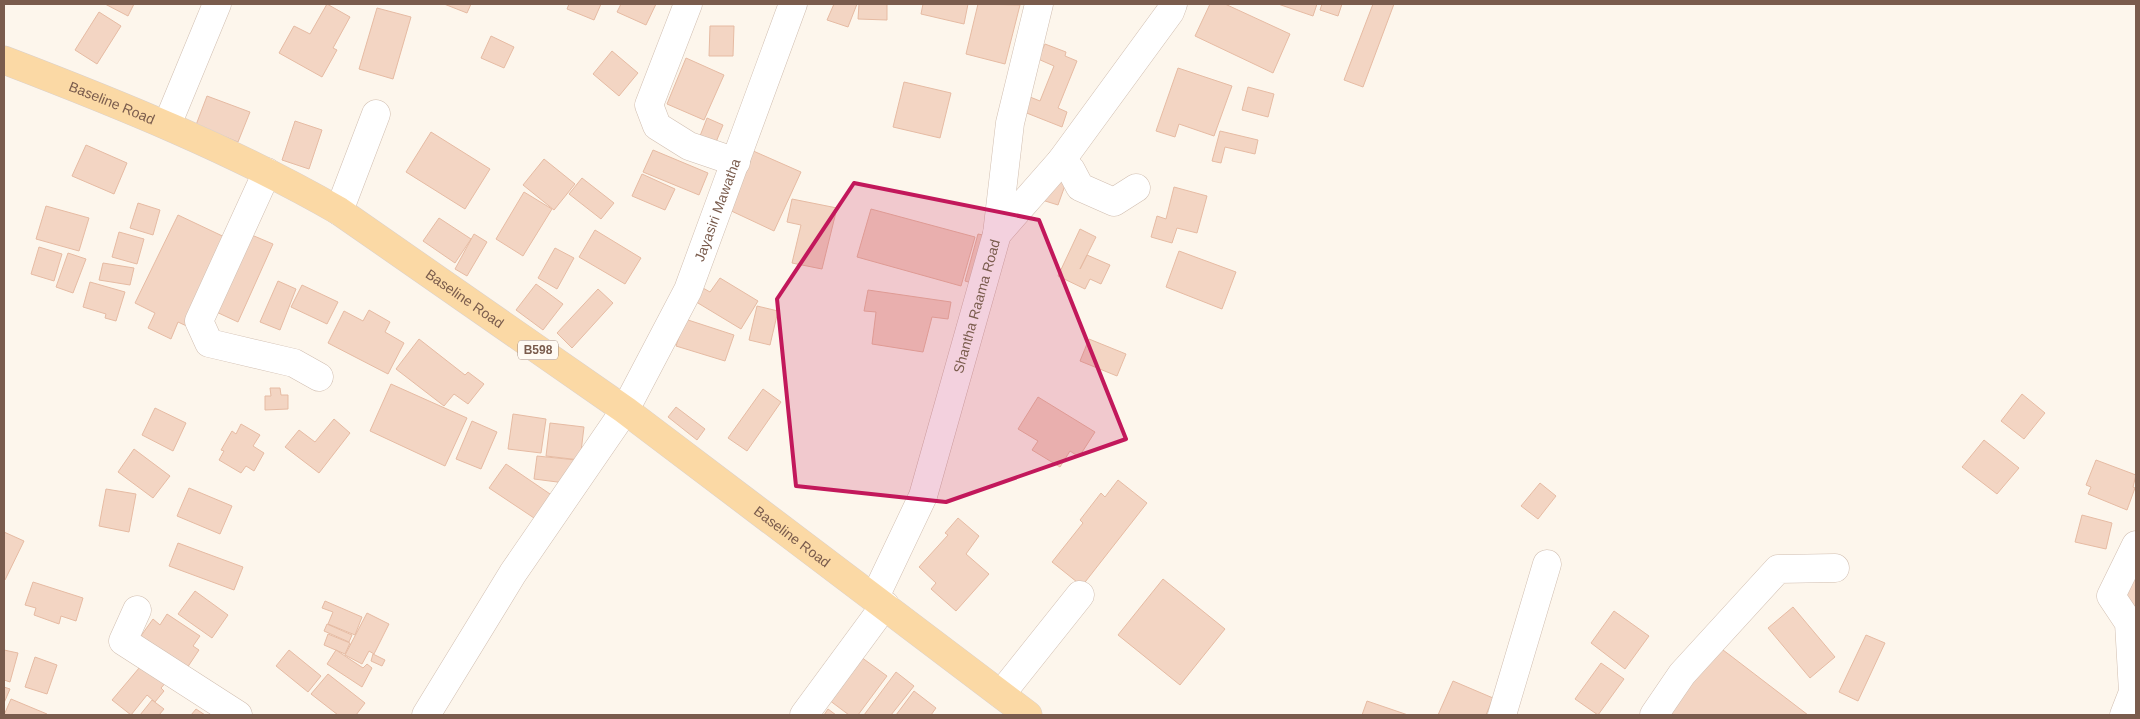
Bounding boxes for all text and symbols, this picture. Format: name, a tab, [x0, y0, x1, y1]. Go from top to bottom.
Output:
street label: Baseline Road	[67, 78, 157, 127]
street label: Jayasiri Mawatha	[691, 156, 744, 264]
street label: Shantha Raama Road	[950, 237, 1003, 375]
street label: Baseline Road	[423, 266, 507, 331]
road number: B598	[518, 340, 558, 360]
street label: Baseline Road	[751, 503, 833, 570]

